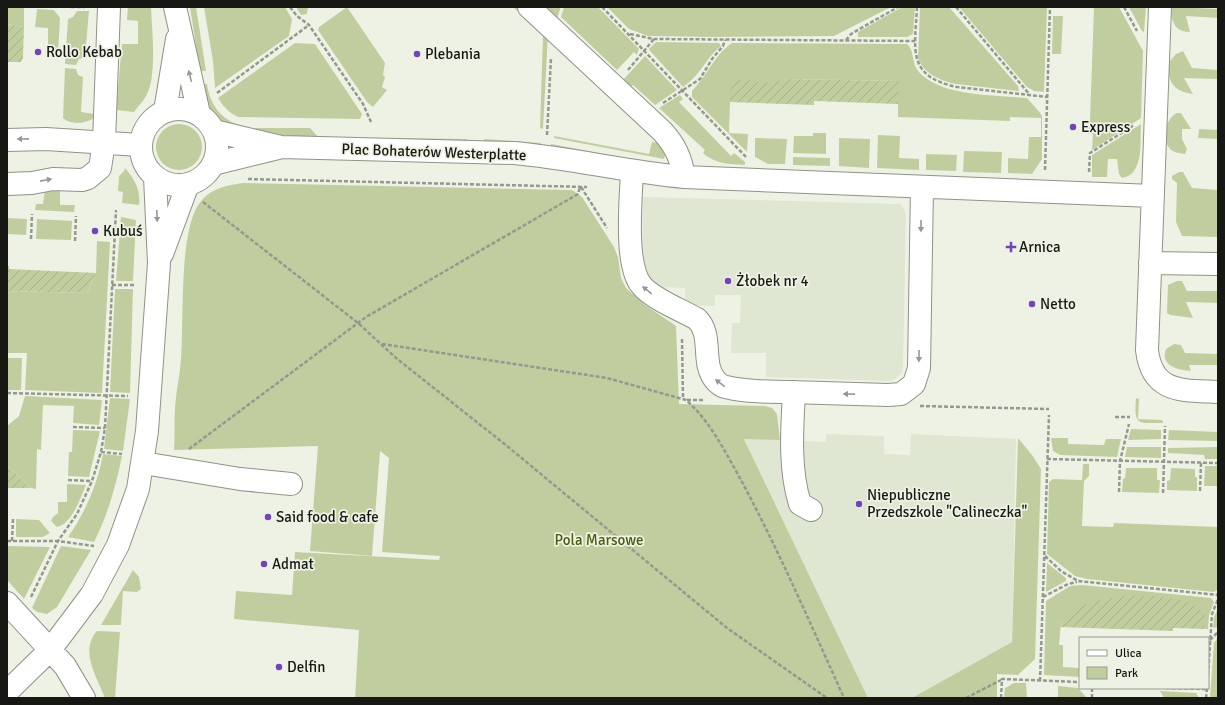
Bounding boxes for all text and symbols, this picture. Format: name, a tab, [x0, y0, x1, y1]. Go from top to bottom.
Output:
place label: Rollo Kebab	[46, 43, 122, 61]
place label: Plebania	[425, 45, 481, 63]
marker: Rollo Kebab	[33, 47, 43, 57]
marker: Plebania	[412, 49, 422, 59]
one-way arrow	[187, 70, 193, 82]
place label: Express	[1081, 118, 1131, 136]
marker: Express	[1068, 122, 1078, 132]
one-way arrow	[17, 136, 29, 143]
street label: Plac Bohaterów Westerplatte	[341, 140, 527, 164]
one-way arrow	[40, 177, 52, 183]
one-way arrow	[154, 210, 160, 223]
one-way arrow	[918, 220, 924, 233]
place label: Kubuś	[103, 222, 143, 240]
marker: Kubuś	[90, 226, 100, 236]
place label: Arnica	[1019, 238, 1061, 256]
marker: Arnica	[1006, 242, 1016, 252]
place label: Żłobek nr 4	[736, 272, 809, 290]
marker: Żłobek nr 4	[723, 276, 733, 286]
one-way arrow	[641, 285, 652, 294]
place label: Netto	[1040, 295, 1076, 313]
marker: Netto	[1027, 299, 1037, 309]
one-way arrow	[916, 350, 922, 363]
one-way arrow	[715, 379, 726, 387]
one-way arrow	[843, 390, 855, 397]
place label: Niepubliczne Przedszkole "Calineczka"	[867, 486, 1028, 521]
marker: Niepubliczne Przedszkole "Calineczka"	[854, 499, 864, 509]
place label: Said food & cafe	[276, 508, 379, 526]
marker: Said food & cafe	[263, 512, 273, 522]
park label: Pola Marsowe	[555, 531, 643, 549]
place label: Admat	[272, 555, 314, 573]
marker: Admat	[259, 559, 269, 569]
legend	[1079, 637, 1209, 689]
text: Ulica	[1115, 646, 1142, 661]
place label: Delfin	[287, 658, 325, 676]
marker: Delfin	[274, 662, 284, 672]
text: Park	[1115, 666, 1138, 681]

